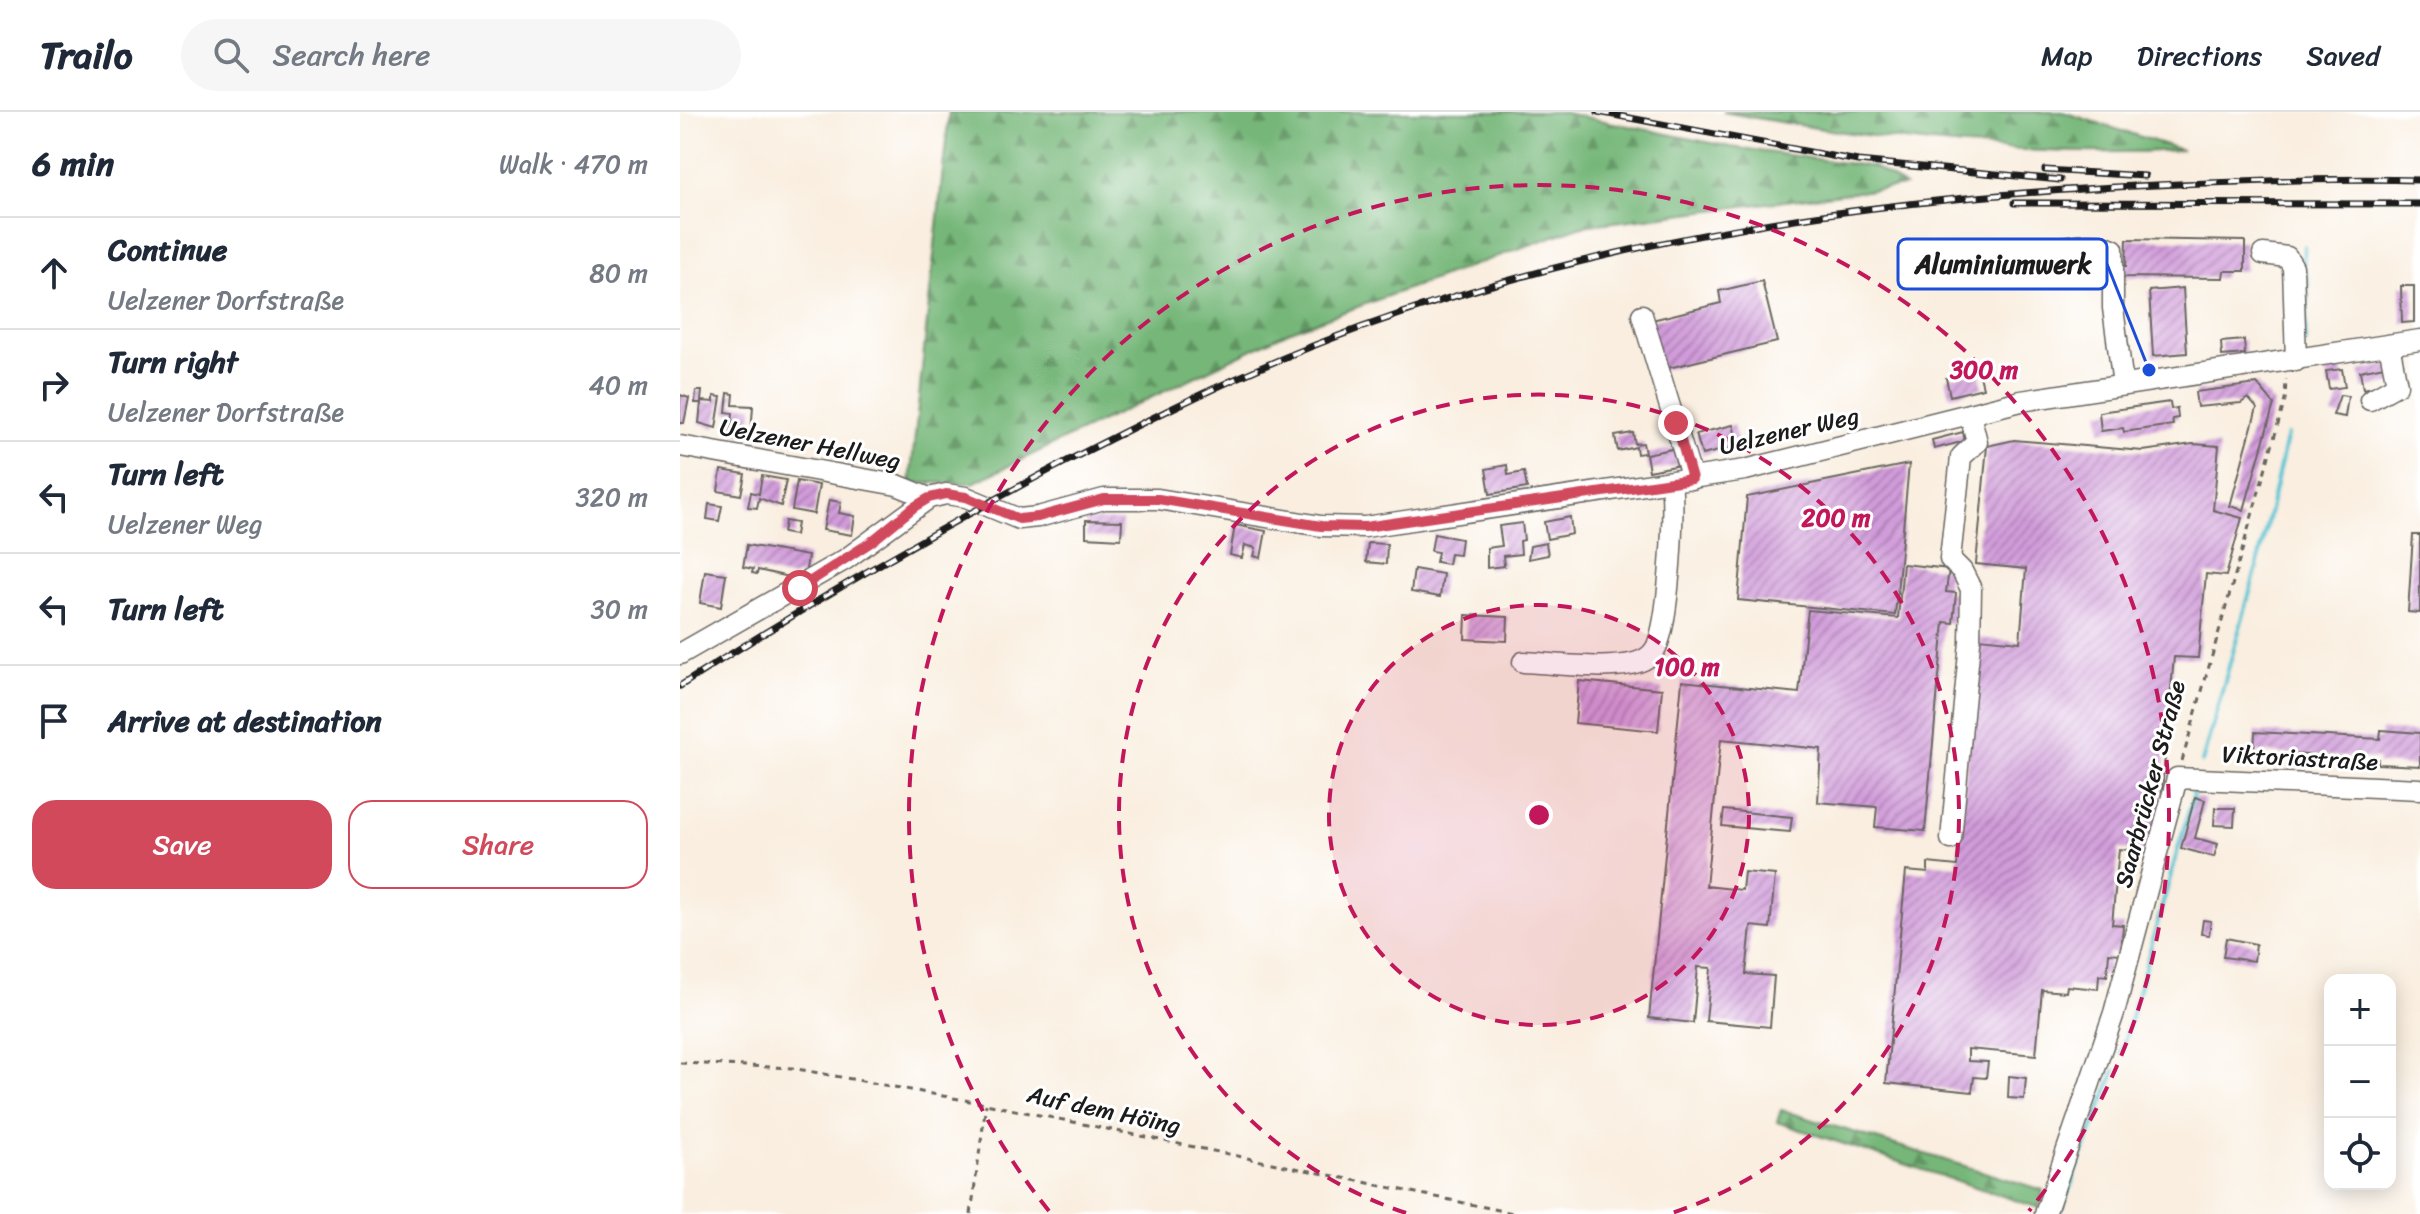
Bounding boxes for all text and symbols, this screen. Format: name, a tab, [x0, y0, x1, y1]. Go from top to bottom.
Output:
search box	[181, 19, 741, 91]
text: Trailo	[40, 22, 133, 89]
text: Search here	[273, 28, 431, 82]
text: Map	[2041, 31, 2093, 80]
text: Directions	[2137, 31, 2262, 80]
text: Saved	[2306, 31, 2380, 80]
icon: search	[209, 33, 253, 77]
text: 6 min	[32, 134, 114, 194]
text: Walk · 470 m	[499, 141, 648, 187]
text: Continue	[108, 223, 227, 277]
callout: Aluminiumwerk	[1898, 239, 2107, 289]
text: Aluminiumwerk	[1914, 241, 2092, 287]
text: 80 m	[589, 250, 648, 296]
icon: ahead	[32, 251, 76, 295]
text: Uelzener Dorfstraße	[108, 277, 344, 323]
text: Turn right	[108, 335, 238, 389]
text: 300 m	[1949, 349, 2019, 391]
text: 40 m	[589, 362, 648, 408]
icon: right	[32, 363, 76, 407]
text: Uelzener Dorfstraße	[108, 389, 344, 435]
street label: Uelzener Weg	[1715, 395, 1863, 467]
route end	[1658, 405, 1694, 441]
street label: Uelzener Hellweg	[716, 406, 904, 482]
text: Turn left	[108, 447, 224, 501]
text: 320 m	[576, 474, 648, 520]
icon: left	[32, 475, 76, 519]
text: 200 m	[1801, 497, 1871, 539]
text: Uelzener Weg	[108, 501, 262, 547]
route start	[782, 570, 818, 606]
text: Turn left	[108, 582, 224, 636]
text: 30 m	[591, 586, 648, 632]
icon: left	[32, 587, 76, 631]
text: 100 m	[1654, 646, 1720, 688]
street label: Saarbrücker Straße	[2102, 675, 2198, 892]
text: Arrive at destination	[108, 694, 382, 748]
icon: arrive	[32, 699, 76, 743]
street label: Viktoriastraße	[2221, 733, 2380, 783]
button: Save	[32, 800, 332, 889]
button: Share	[348, 800, 648, 889]
centre of rings	[1525, 801, 1553, 829]
map controls	[2324, 974, 2396, 1190]
button: +	[2324, 974, 2396, 1046]
button: −	[2324, 1046, 2396, 1118]
street label: Auf dem Höing	[1022, 1073, 1185, 1147]
button: locate	[2324, 1118, 2396, 1190]

